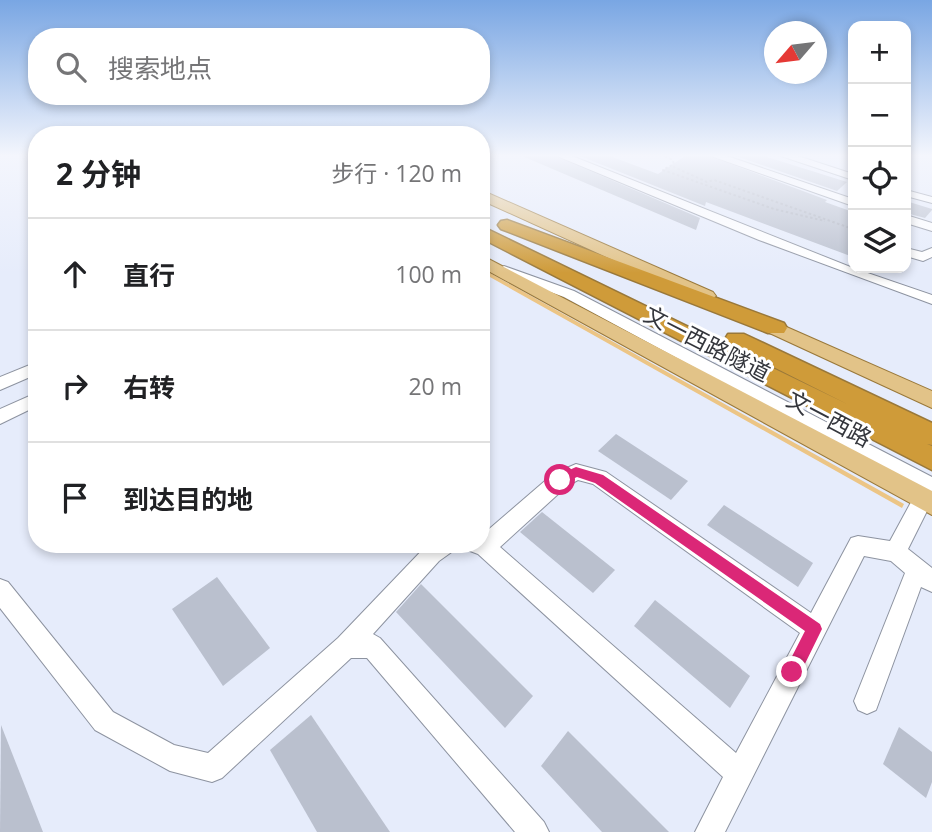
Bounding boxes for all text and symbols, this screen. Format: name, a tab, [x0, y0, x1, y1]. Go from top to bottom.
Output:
north arrow	[764, 21, 827, 84]
map controls	[848, 21, 911, 273]
button: +	[848, 21, 911, 84]
search box	[28, 28, 490, 105]
icon: search	[52, 48, 90, 86]
text: 搜索地点	[108, 50, 212, 86]
button: −	[848, 84, 911, 147]
button: locate	[848, 147, 911, 210]
text: 2 分钟	[56, 153, 141, 194]
text: 步行 · 120 m	[331, 157, 462, 189]
button: layers	[848, 210, 911, 273]
icon: ahead	[56, 255, 94, 293]
text: 直行	[123, 257, 175, 293]
text: 100 m	[395, 258, 462, 290]
street label: 文一西路隧道	[639, 298, 776, 389]
icon: right	[56, 367, 94, 405]
text: 右转	[123, 369, 175, 405]
text: 20 m	[408, 370, 462, 402]
street label: 文一西路	[781, 382, 878, 454]
route start	[544, 464, 575, 495]
icon: arrive	[56, 479, 94, 517]
text: 到达目的地	[123, 481, 253, 517]
route end	[776, 656, 807, 687]

